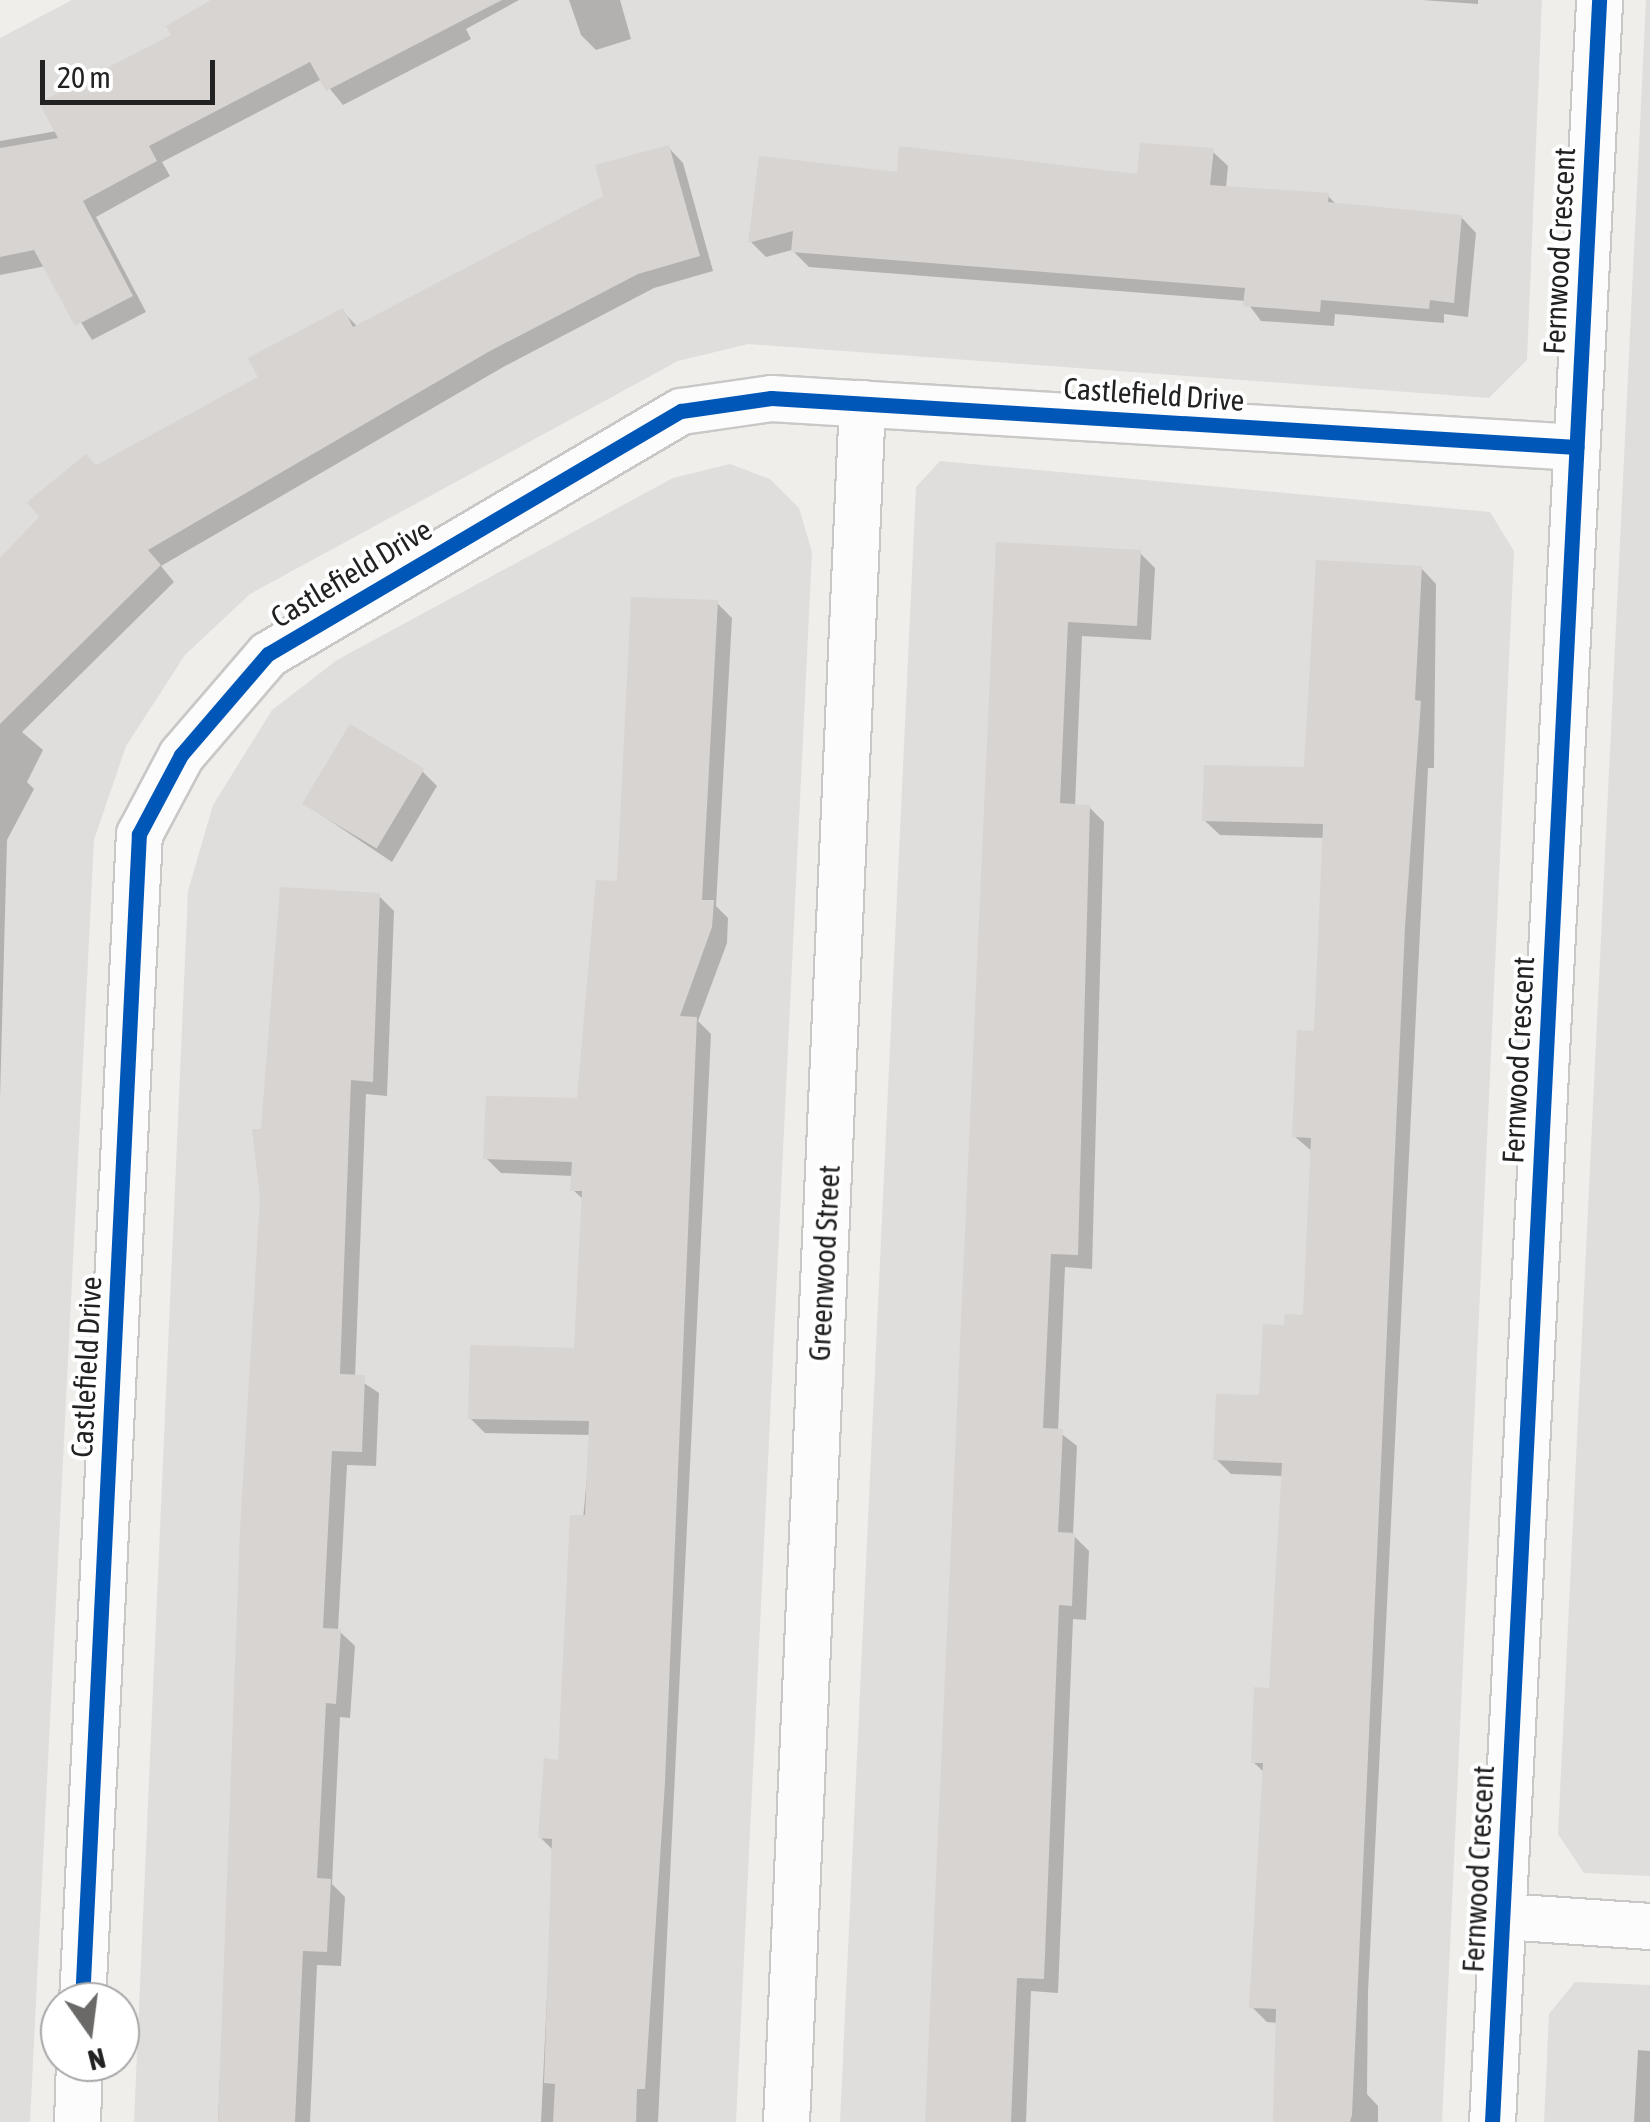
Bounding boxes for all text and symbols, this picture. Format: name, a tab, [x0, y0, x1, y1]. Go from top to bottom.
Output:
scale bar	[45, 40, 220, 102]
text: 20 m	[57, 60, 111, 94]
street label: Fernwood Crescent	[1536, 147, 1582, 355]
street label: Castlefield Drive	[1062, 370, 1246, 418]
street label: Castlefield Drive	[264, 511, 438, 635]
street label: Fernwood Crescent	[1495, 956, 1541, 1164]
street label: Greenwood Street	[801, 1164, 847, 1362]
street label: Castlefield Drive	[63, 1276, 109, 1458]
street label: Fernwood Crescent	[1455, 1765, 1501, 1973]
north arrow	[40, 1982, 140, 2082]
text: N	[85, 2042, 109, 2077]

